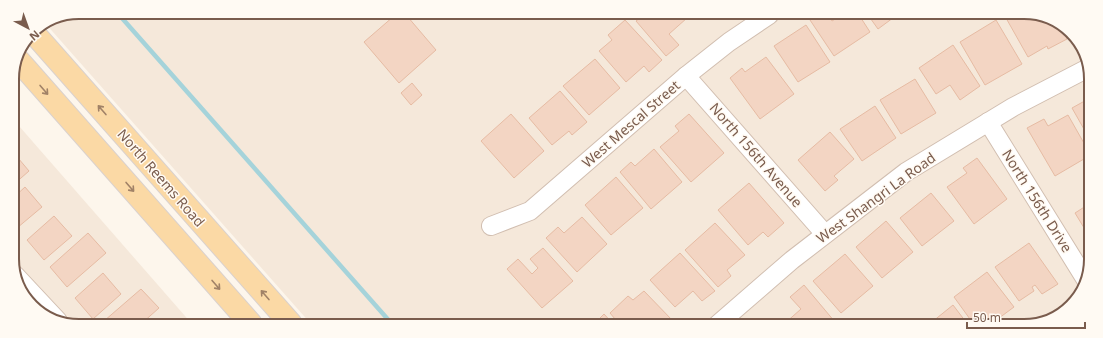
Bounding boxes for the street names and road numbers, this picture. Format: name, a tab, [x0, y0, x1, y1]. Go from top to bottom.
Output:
street label: West Mescal Street	[578, 76, 684, 172]
street label: North 156th Avenue	[706, 98, 807, 211]
street label: North Reems Road	[114, 125, 209, 231]
street label: North 156th Drive	[998, 146, 1077, 256]
street label: West Shangri La Road	[812, 148, 939, 247]

